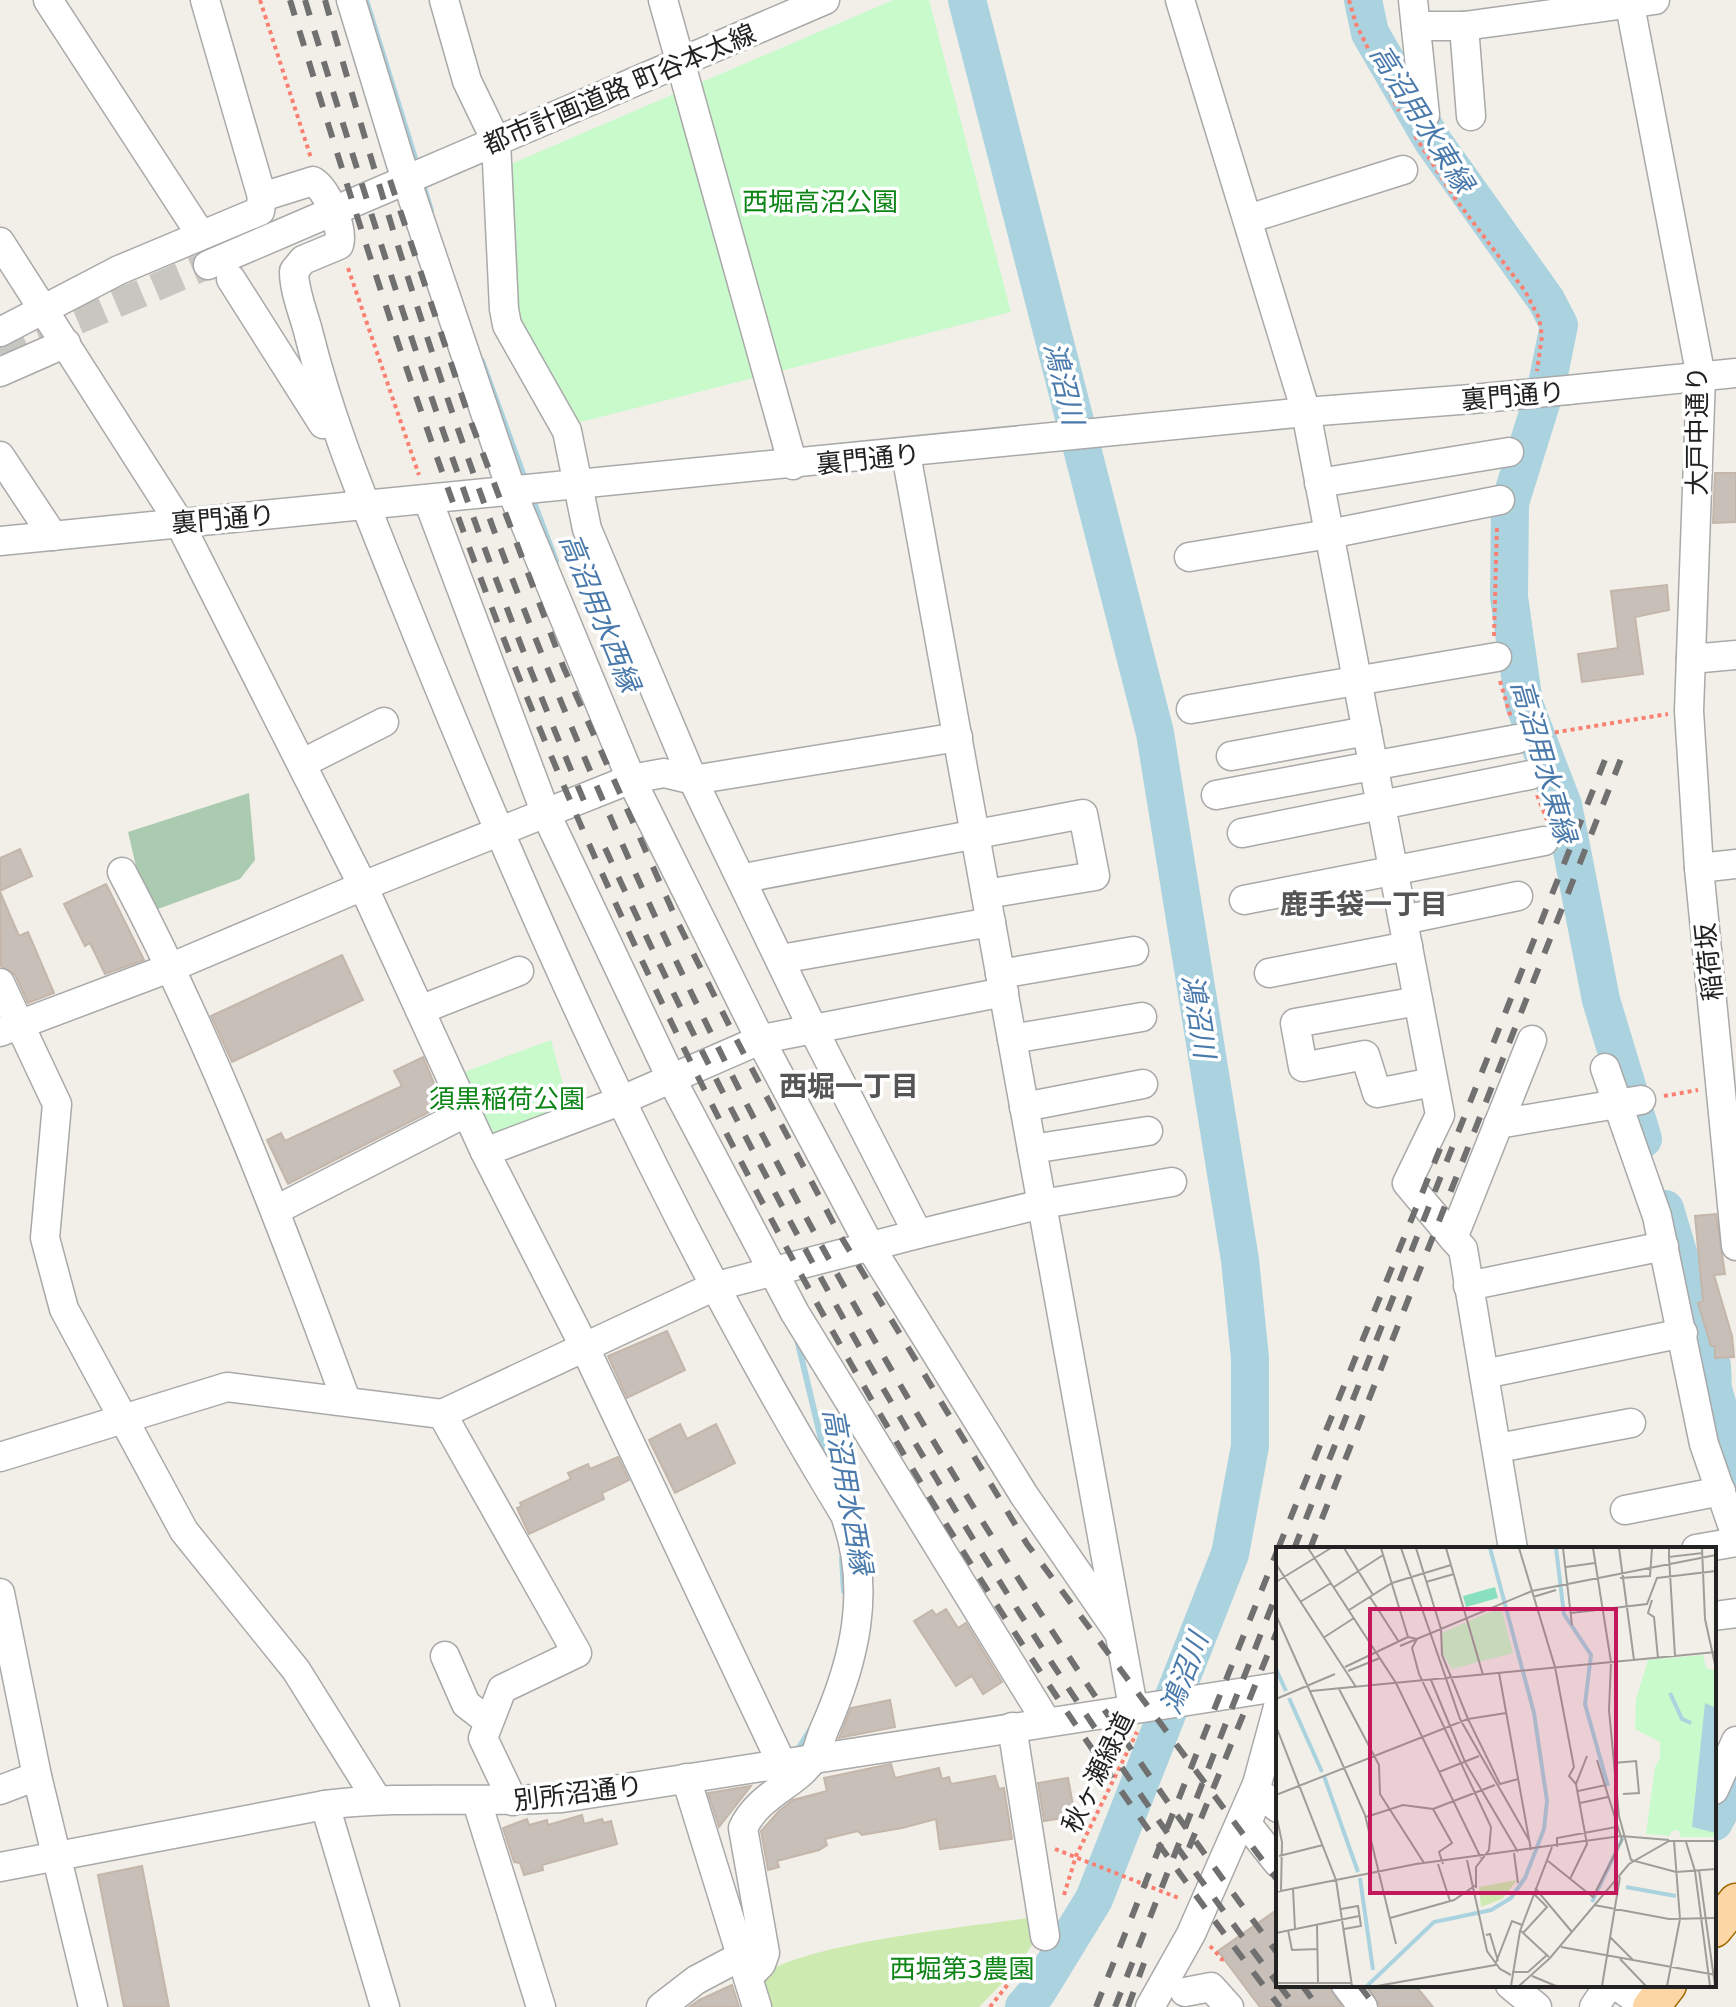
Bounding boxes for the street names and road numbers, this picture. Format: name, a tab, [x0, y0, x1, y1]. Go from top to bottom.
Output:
street label: 都市計画道路 町谷本太線	[477, 14, 761, 162]
street label: 大戸中通り	[1678, 366, 1714, 496]
street label: 裏門通り	[1460, 373, 1566, 417]
street label: 裏門通り	[814, 435, 922, 481]
street label: 裏門通り	[170, 496, 276, 540]
street label: 稲荷坂	[1686, 921, 1730, 1003]
street label: 秋ヶ瀬緑道	[1052, 1706, 1142, 1838]
street label: 別所沼通り	[511, 1766, 645, 1818]

